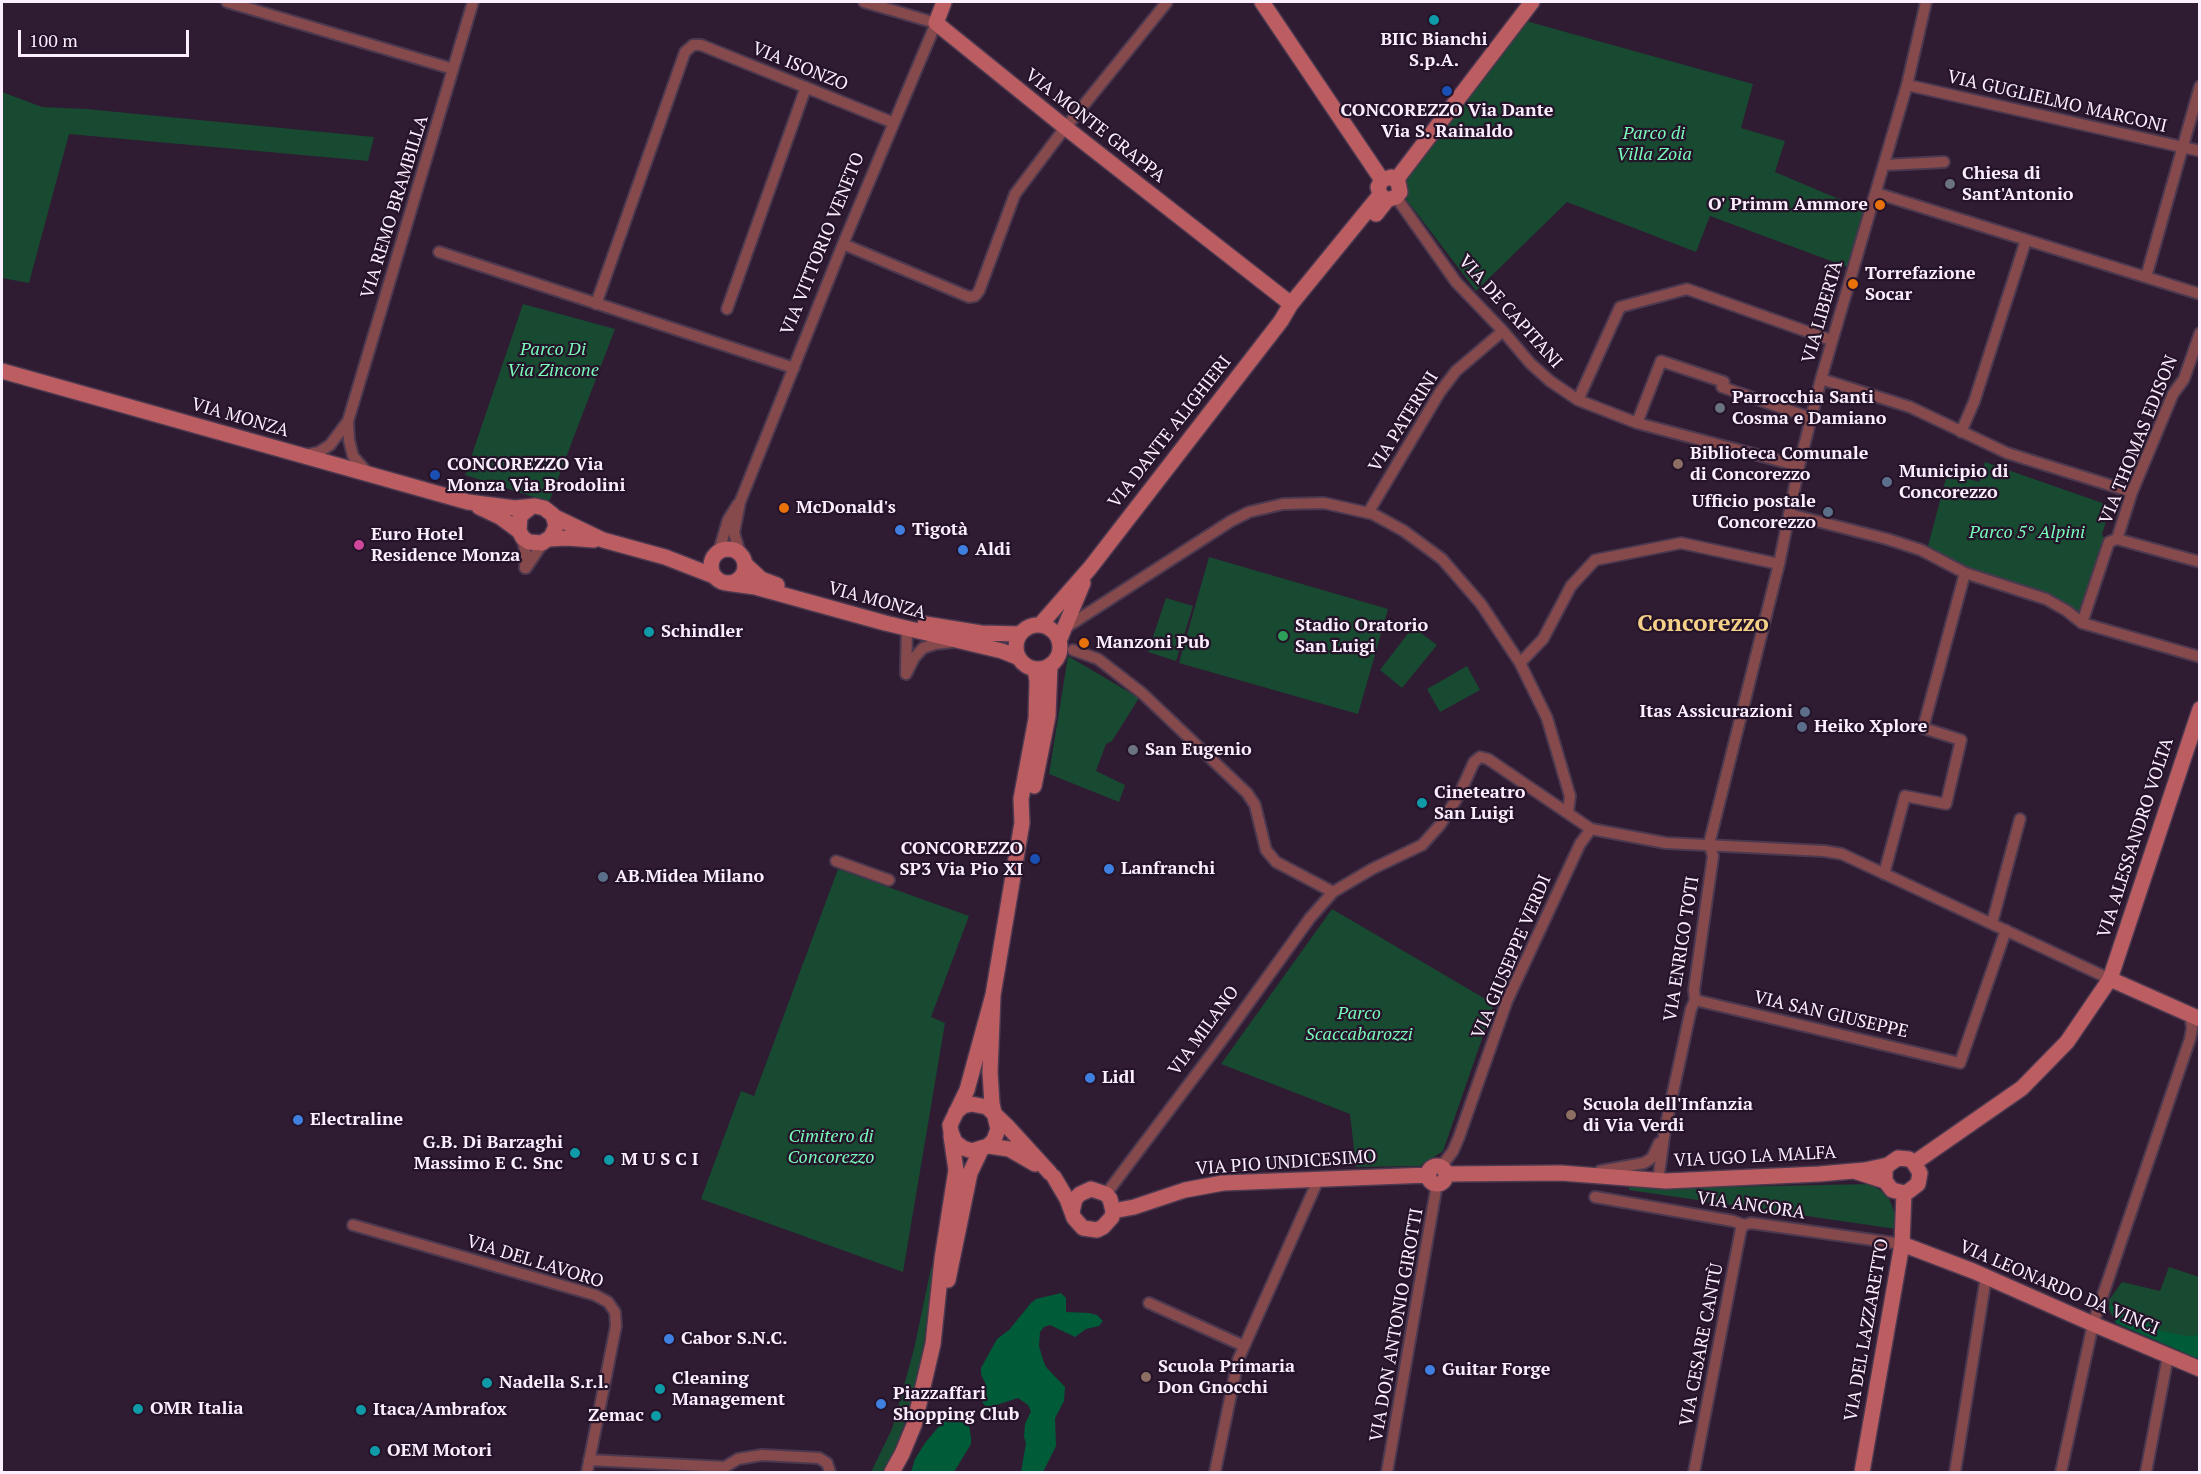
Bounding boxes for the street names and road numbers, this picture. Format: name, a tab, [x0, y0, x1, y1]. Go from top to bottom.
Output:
street label: VIA ISONZO	[749, 38, 851, 96]
street label: VIA MONTE GRAPPA	[1021, 65, 1169, 187]
street label: VIA GUGLIELMO MARCONI	[1945, 66, 2169, 138]
street label: VIA REMO BRAMBILLA	[357, 113, 433, 301]
street label: VIA VITTORIO VENETO	[776, 150, 870, 338]
street label: VIA DE CAPITANI	[1453, 251, 1567, 373]
street label: VIA LIBERTÀ	[1798, 258, 1848, 366]
street label: VIA DANTE ALIGHIERI	[1104, 352, 1236, 512]
street label: VIA THOMAS EDISON	[2095, 352, 2183, 528]
street label: VIA PATERINI	[1365, 368, 1443, 476]
street label: VIA MONZA	[189, 394, 291, 442]
street label: VIA MONZA	[826, 578, 928, 624]
street label: VIA ALESSANDRO VOLTA	[2093, 735, 2179, 941]
street label: VIA GIUSEPPE VERDI	[1468, 872, 1556, 1042]
street label: VIA ENRICO TOTI	[1660, 875, 1704, 1023]
street label: VIA MILANO	[1164, 982, 1244, 1080]
street label: VIA SAN GIUSEPPE	[1752, 987, 1910, 1043]
street label: VIA UGO LA MALFA	[1673, 1142, 1837, 1172]
street label: VIA PIO UNDICESIMO	[1195, 1146, 1377, 1180]
street label: VIA ANCORA	[1696, 1188, 1806, 1224]
street label: VIA DON ANTONIO GIROTTI	[1366, 1207, 1428, 1443]
street label: VIA DEL LAVORO	[464, 1231, 606, 1293]
street label: VIA LEONARDO DA VINCI	[1956, 1236, 2162, 1340]
street label: VIA DEL LAZZARETTO	[1840, 1237, 1894, 1423]
street label: VIA CESARE CANTÙ	[1676, 1262, 1728, 1428]

